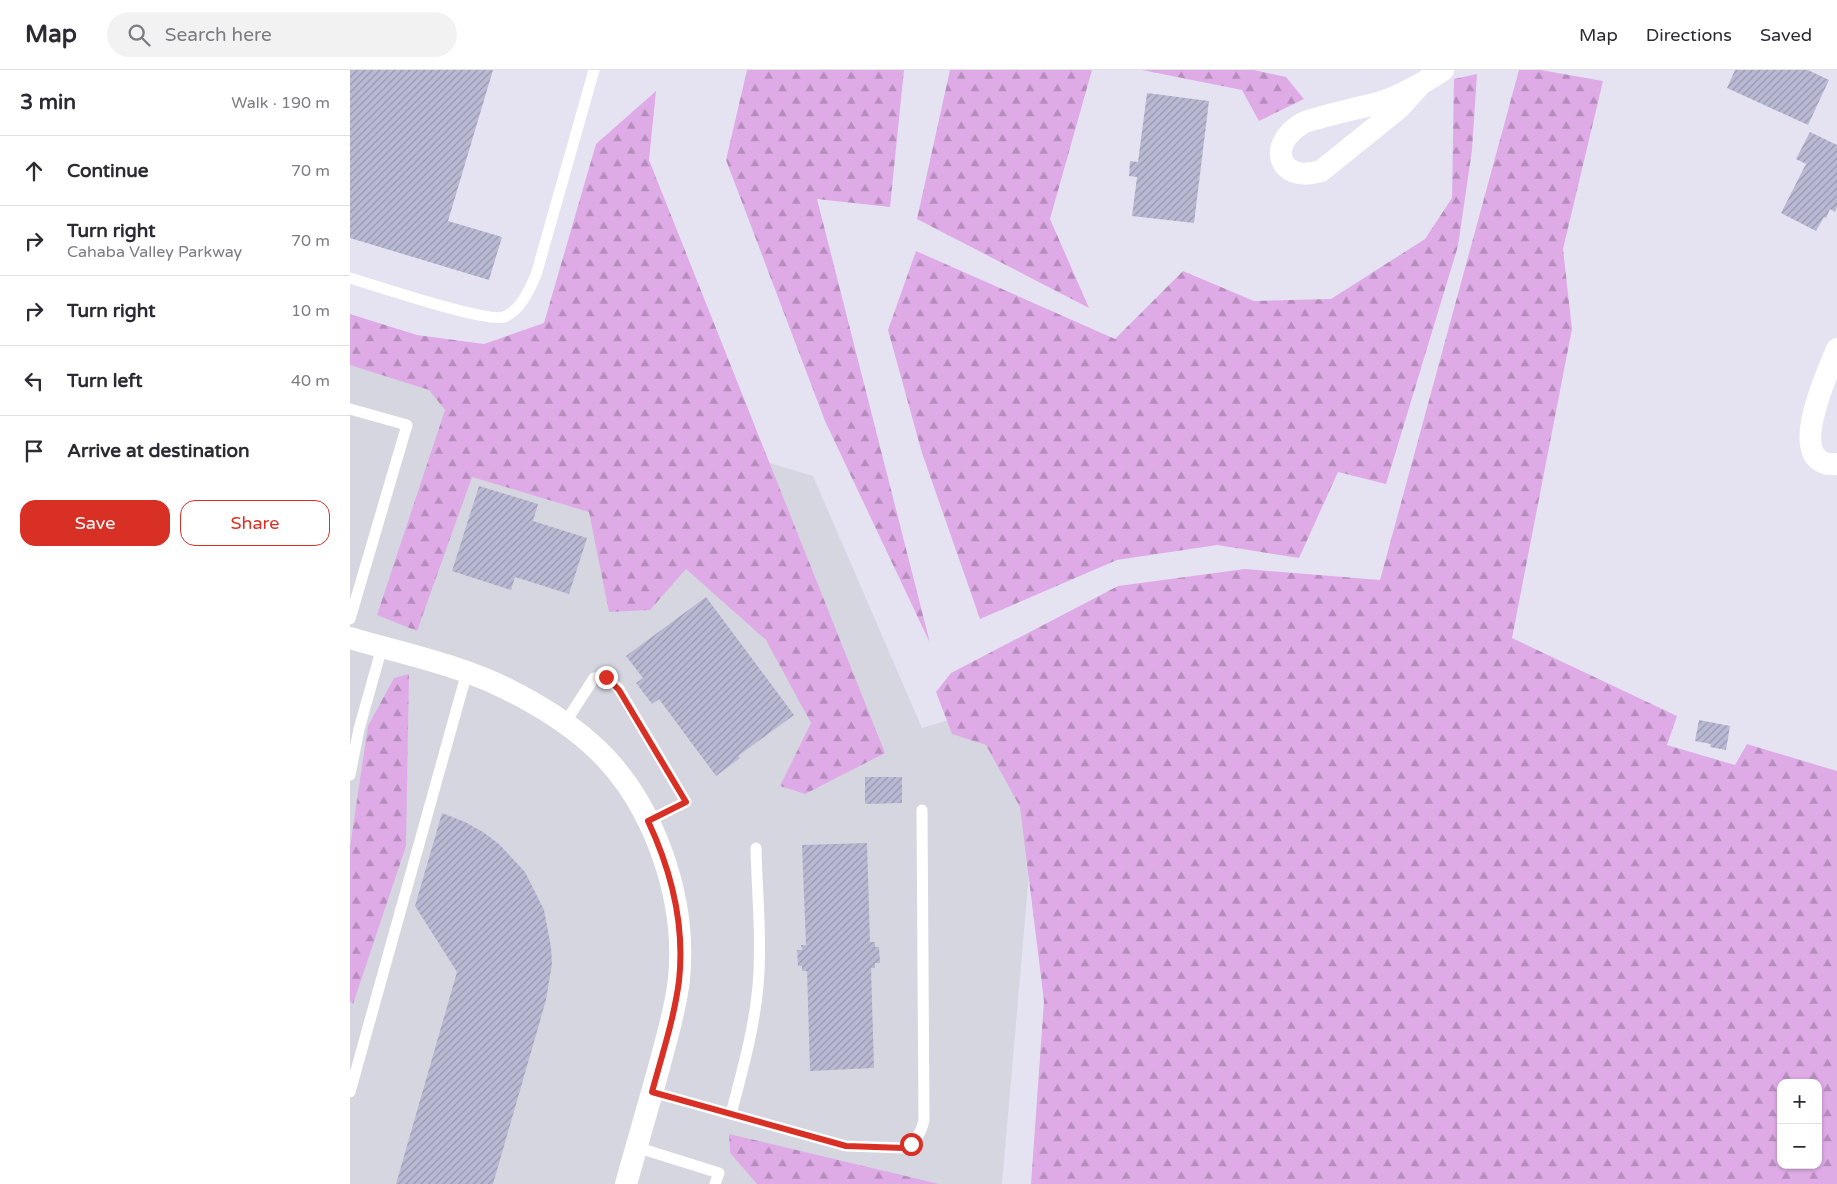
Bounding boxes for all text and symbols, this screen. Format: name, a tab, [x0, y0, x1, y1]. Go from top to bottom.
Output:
search box	[107, 12, 457, 57]
text: Map	[25, 20, 77, 49]
icon: search	[125, 21, 153, 49]
text: Search here	[165, 24, 272, 46]
text: Map	[1579, 24, 1618, 46]
text: Directions	[1646, 24, 1732, 46]
text: Saved	[1760, 24, 1812, 46]
text: 3 min	[20, 90, 76, 115]
text: Walk · 190 m	[231, 93, 330, 113]
icon: ahead	[20, 157, 48, 185]
text: Continue	[67, 160, 149, 182]
text: 70 m	[291, 161, 330, 181]
text: Turn right	[67, 220, 155, 242]
icon: right	[20, 227, 48, 255]
text: 70 m	[291, 231, 330, 251]
text: Cahaba Valley Parkway	[67, 242, 242, 262]
icon: right	[20, 297, 48, 325]
text: Turn right	[67, 300, 155, 322]
text: 10 m	[291, 301, 330, 321]
icon: left	[20, 367, 48, 395]
text: Turn left	[67, 370, 143, 392]
text: 40 m	[291, 371, 330, 391]
icon: arrive	[20, 437, 48, 465]
text: Arrive at destination	[67, 440, 250, 462]
button: Save	[20, 500, 170, 546]
button: Share	[180, 500, 330, 546]
route end	[595, 666, 618, 689]
map controls	[1777, 1079, 1822, 1169]
button: +	[1777, 1079, 1822, 1124]
button: −	[1777, 1124, 1822, 1169]
route start	[900, 1133, 923, 1156]

